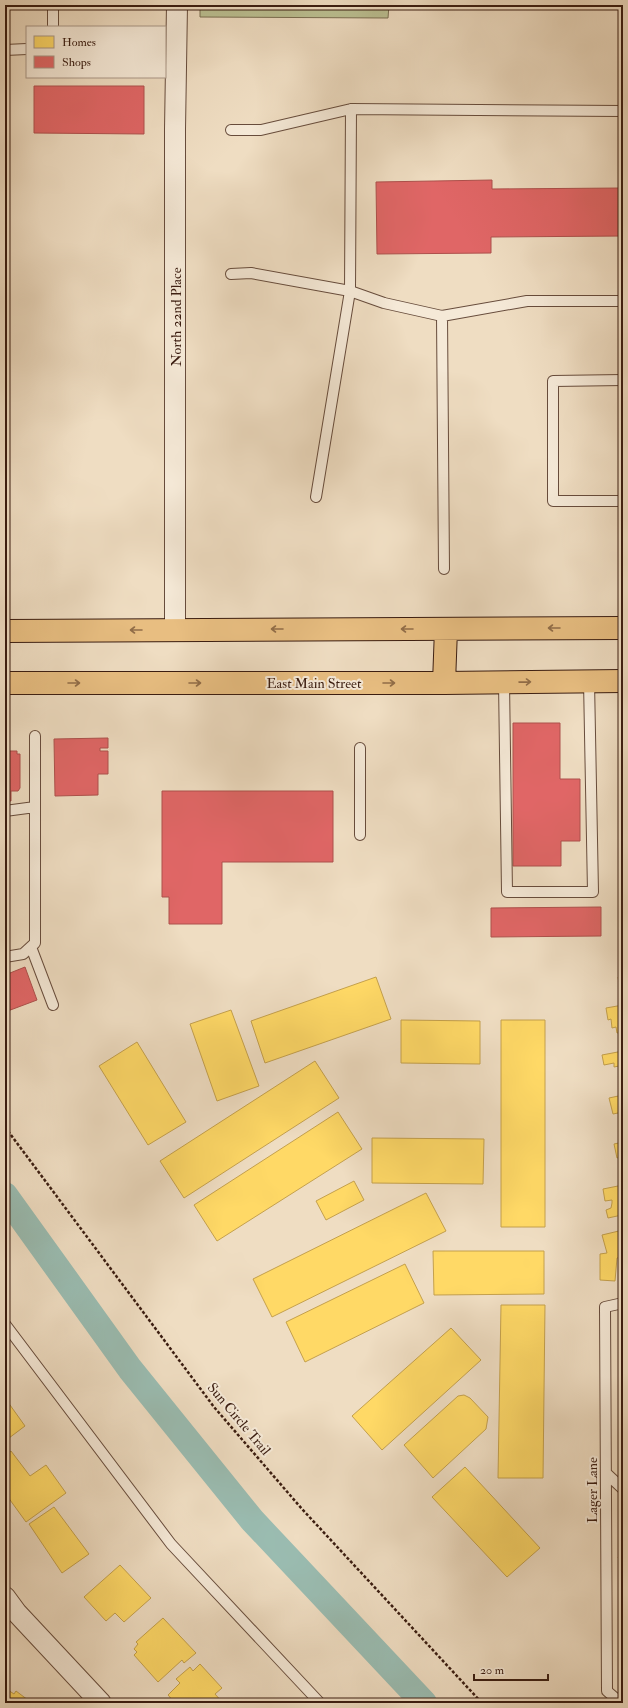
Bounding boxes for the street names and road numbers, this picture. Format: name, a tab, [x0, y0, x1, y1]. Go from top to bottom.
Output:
street label: North 22nd Place	[168, 267, 185, 367]
street label: East Main Street	[267, 675, 362, 692]
street label: Sun Circle Trail	[204, 1379, 274, 1459]
street label: Lager Lane	[584, 1457, 601, 1523]

